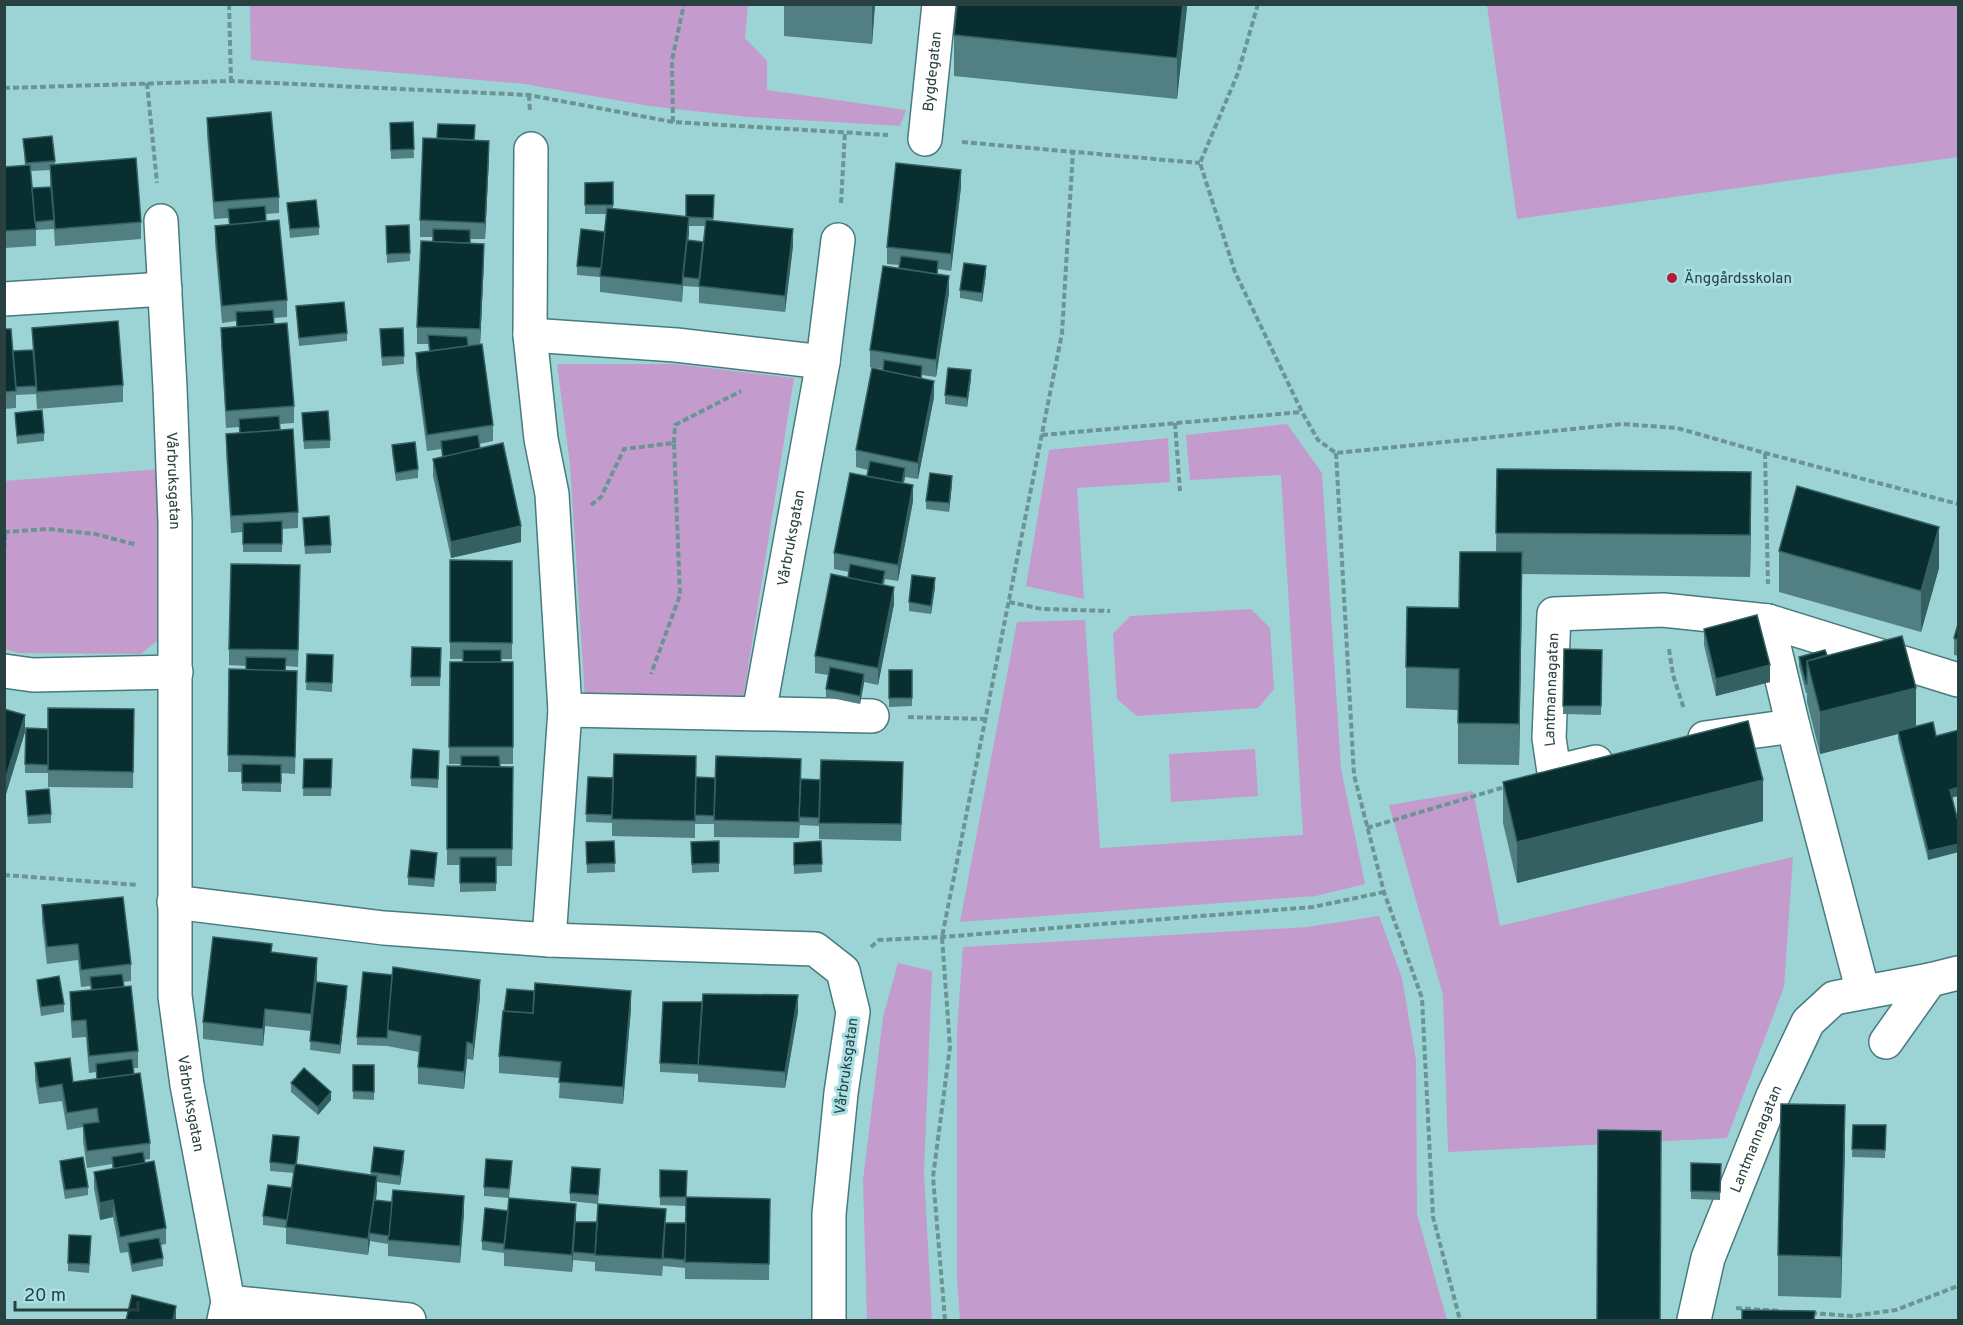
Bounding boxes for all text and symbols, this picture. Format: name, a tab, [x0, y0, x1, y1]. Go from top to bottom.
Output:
street label: Bygdegatan	[920, 30, 947, 113]
place label: Änggårdsskolan	[1684, 269, 1792, 289]
marker: Änggårdsskolan	[1665, 271, 1679, 285]
street label: Vårbruksgatan	[161, 431, 183, 530]
street label: Vårbruksgatan	[774, 488, 811, 588]
street label: Lantmannagatan	[1541, 632, 1564, 748]
street label: Vårbruksgatan	[831, 1016, 864, 1116]
street label: Vårbruksgatan	[172, 1054, 207, 1154]
street label: Lantmannagatan	[1727, 1083, 1788, 1196]
scale bar	[15, 1274, 138, 1312]
text: 20 m	[24, 1285, 66, 1308]

